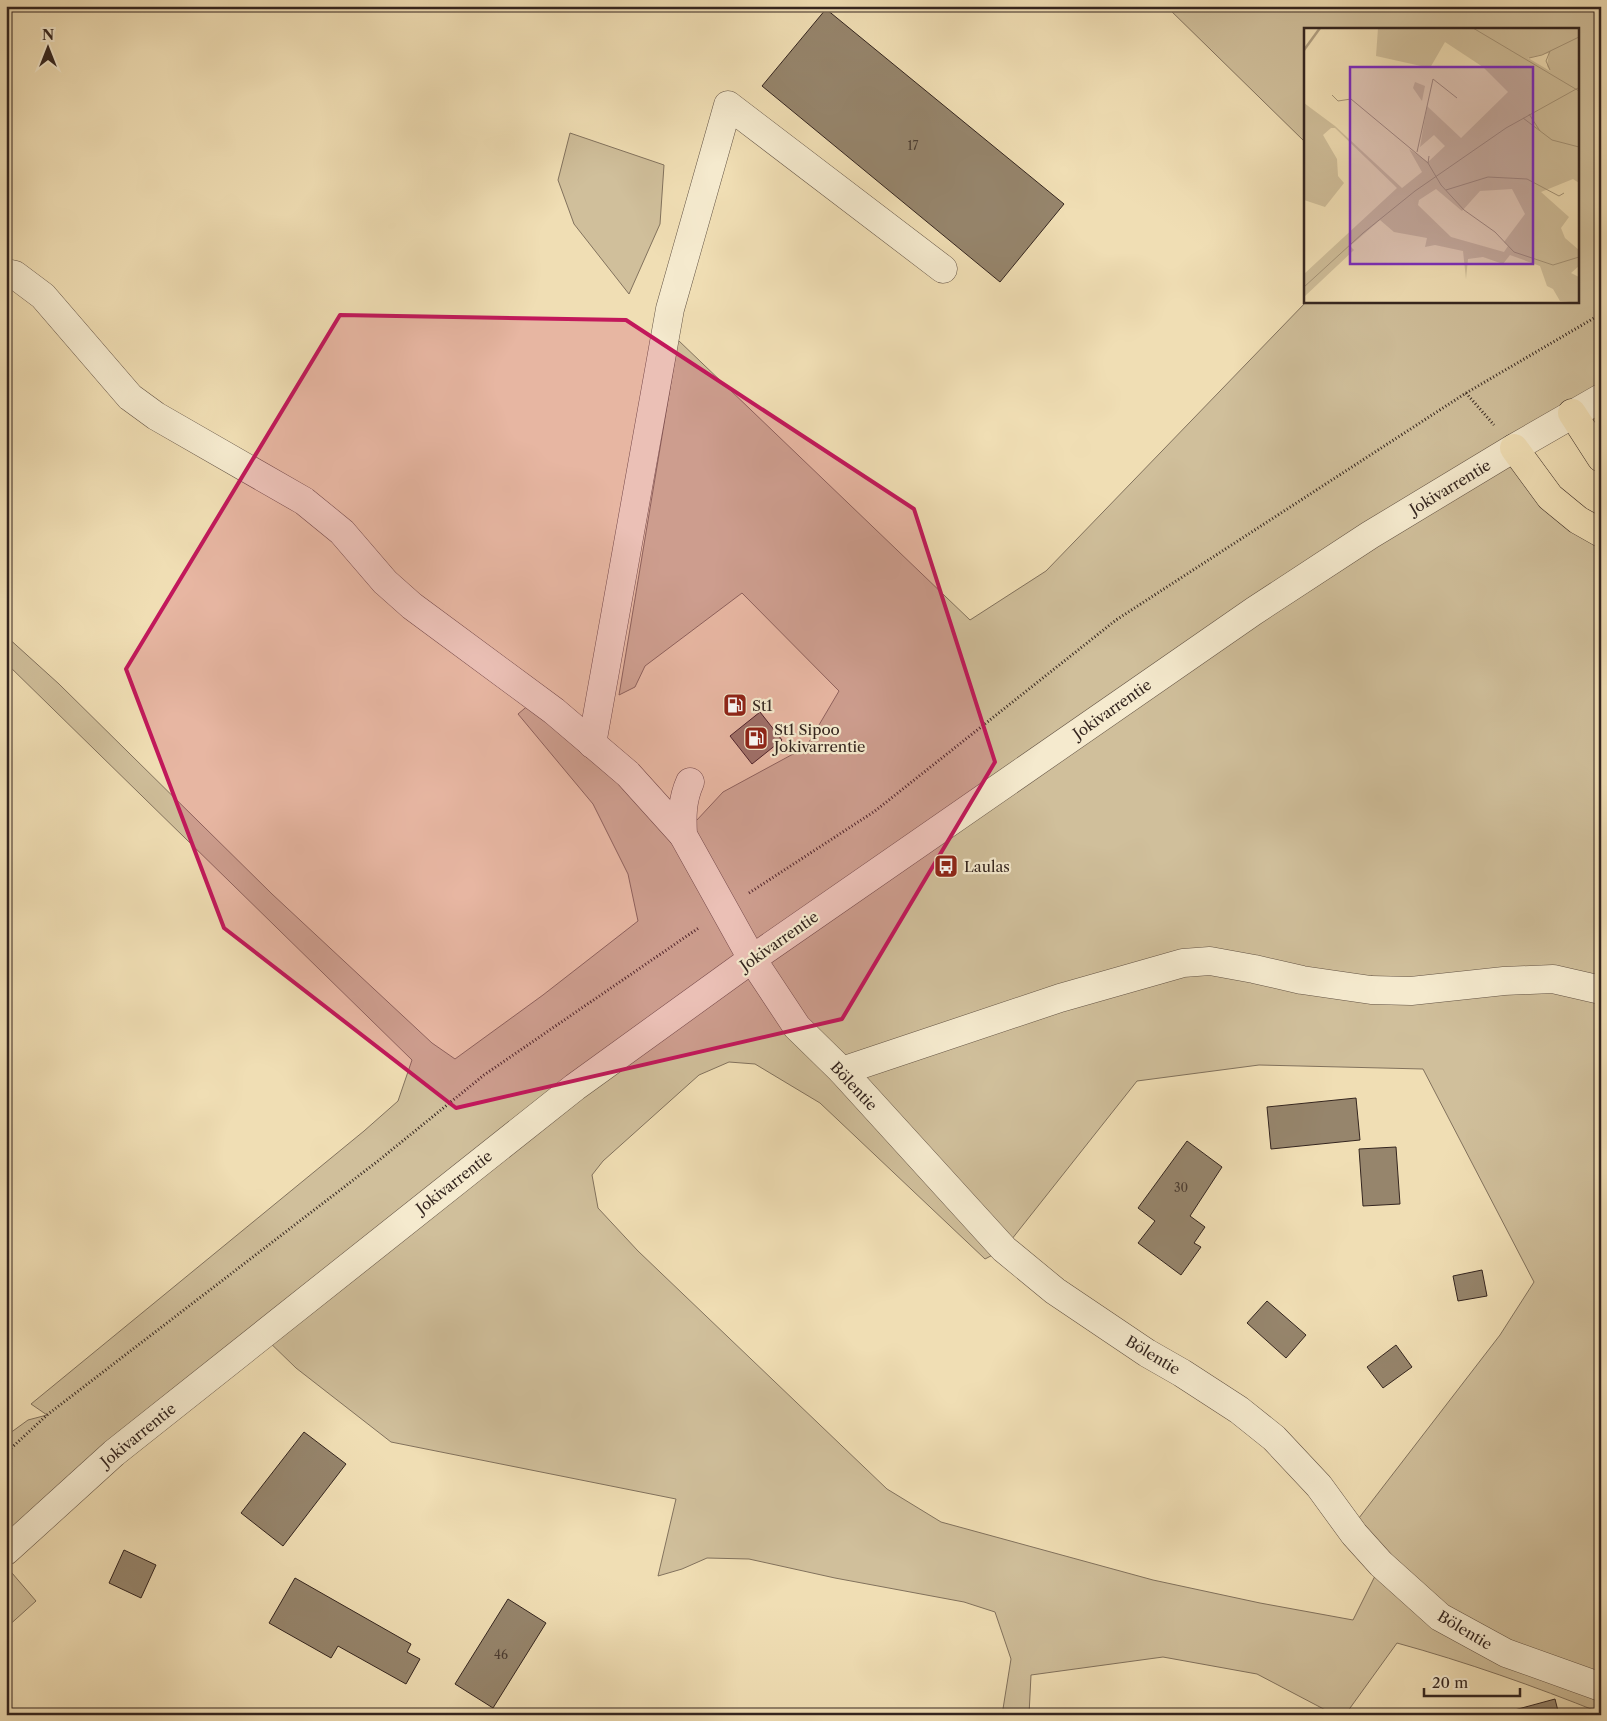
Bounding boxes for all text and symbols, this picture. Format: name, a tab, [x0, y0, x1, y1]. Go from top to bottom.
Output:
north arrow	[22, 22, 72, 72]
text: N	[42, 26, 54, 44]
inset map	[1304, 28, 1580, 302]
house number: 17	[908, 138, 919, 153]
street label: Jokivarrentie	[1404, 455, 1494, 520]
street label: Jokivarrentie	[1067, 675, 1155, 744]
fuel station icon: St1	[722, 692, 748, 718]
place label: St1	[752, 696, 773, 715]
place label: St1 Sipoo Jokivarrentie	[772, 720, 865, 756]
fuel station icon: St1 Sipoo Jokivarrentie	[743, 725, 769, 751]
bus stop icon: Laulas	[933, 853, 959, 879]
place label: Laulas	[964, 857, 1010, 876]
street label: Jokivarrentie	[734, 907, 822, 976]
street label: Bölentie	[827, 1058, 881, 1114]
street label: Jokivarrentie	[411, 1146, 496, 1219]
house number: 30	[1174, 1180, 1188, 1195]
street label: Bölentie	[1122, 1331, 1184, 1379]
street label: Jokivarrentie	[95, 1399, 180, 1472]
street label: Bölentie	[1434, 1606, 1496, 1654]
house number: 46	[494, 1647, 508, 1662]
scale bar	[1424, 1666, 1521, 1698]
text: 20 m	[1432, 1673, 1468, 1692]

